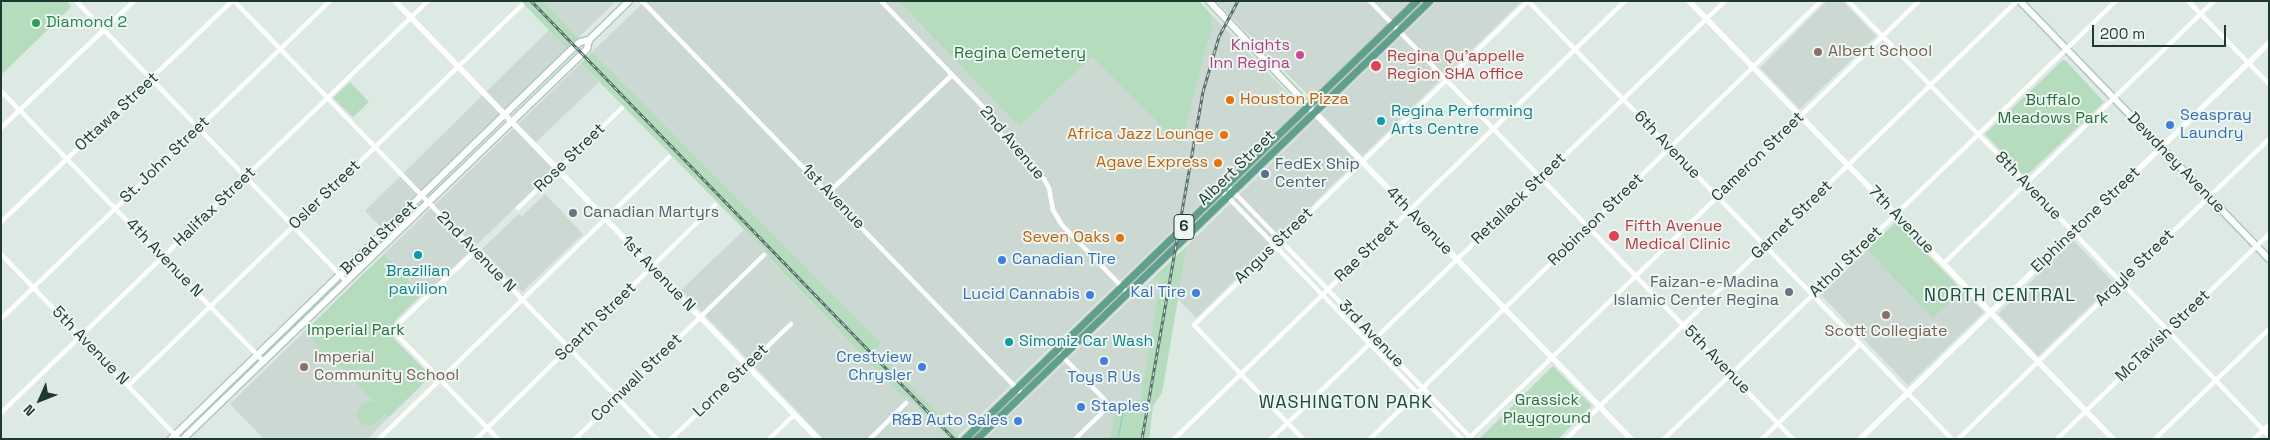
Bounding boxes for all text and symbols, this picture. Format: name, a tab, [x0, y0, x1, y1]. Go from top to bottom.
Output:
place label: Diamond 2	[46, 13, 127, 33]
scale bar	[2095, 15, 2229, 47]
marker: Diamond 2	[30, 17, 42, 29]
text: 200 m	[2100, 24, 2145, 43]
place label: Knights Inn Regina	[1210, 36, 1290, 74]
place label: Albert School	[1828, 42, 1932, 62]
park label: Regina Cemetery	[954, 44, 1086, 64]
marker: Albert School	[1812, 46, 1824, 58]
place label: Regina Qu'appelle Region SHA office	[1387, 47, 1525, 85]
marker: Knights Inn Regina	[1294, 49, 1306, 61]
marker: Regina Qu'appelle Region SHA office	[1369, 59, 1383, 73]
street label: Ottawa Street	[71, 68, 163, 156]
place label: Houston Pizza	[1240, 90, 1349, 110]
park label: Buffalo Meadows Park	[1998, 91, 2108, 129]
marker: Houston Pizza	[1224, 94, 1236, 106]
street label: 2nd Avenue	[976, 102, 1048, 184]
place label: Regina Performing Arts Centre	[1391, 102, 1533, 140]
place label: Seaspray Laundry	[2180, 106, 2252, 144]
street label: 6th Avenue	[1630, 107, 1704, 183]
street label: Cameron Street	[1708, 108, 1808, 206]
street label: Dewdney Avenue	[2123, 109, 2229, 217]
street label: St. John Street	[116, 112, 214, 208]
marker: Regina Performing Arts Centre	[1375, 115, 1387, 127]
marker: Seaspray Laundry	[2164, 119, 2176, 131]
street label: Rose Street	[531, 120, 609, 196]
place label: Africa Jazz Lounge	[1067, 125, 1214, 145]
street label: Albert Street	[1194, 126, 1280, 210]
marker: Africa Jazz Lounge	[1218, 129, 1230, 141]
street label: 8th Avenue	[1991, 148, 2065, 224]
street label: Retallack Street	[1468, 149, 1570, 249]
place label: Agave Express	[1096, 153, 1208, 173]
place label: FedEx Ship Center	[1275, 155, 1360, 193]
street label: Osler Street	[285, 156, 365, 234]
marker: Agave Express	[1212, 157, 1224, 169]
street label: 1st Avenue	[797, 161, 869, 233]
street label: Halifax Street	[170, 163, 260, 251]
street label: Elphinstone Street	[2027, 163, 2145, 277]
marker: FedEx Ship Center	[1259, 168, 1271, 180]
street label: Robinson Street	[1544, 170, 1648, 270]
street label: Garnet Street	[1748, 177, 1836, 263]
street label: 7th Avenue	[1864, 182, 1938, 258]
street label: 4th Avenue	[1382, 183, 1456, 259]
street label: Broad Street	[337, 197, 421, 279]
place label: Canadian Martyrs	[583, 203, 719, 223]
street label: Angus Street	[1231, 204, 1317, 288]
marker: Canadian Martyrs	[567, 207, 579, 219]
street label: 2nd Avenue N	[433, 208, 519, 296]
street label: 4th Avenue N	[121, 214, 207, 302]
road number: 6	[1174, 214, 1194, 240]
street label: Rae Street	[1331, 216, 1403, 286]
place label: Fifth Avenue Medical Clinic	[1625, 217, 1731, 255]
street label: Athol Street	[1806, 223, 1886, 301]
street label: Argyle Street	[2092, 226, 2178, 310]
place label: Seven Oaks	[1023, 228, 1110, 248]
marker: Fifth Avenue Medical Clinic	[1607, 229, 1621, 243]
street label: 1st Avenue N	[617, 232, 699, 316]
marker: Seven Oaks	[1114, 232, 1126, 244]
marker: Brazilian pavilion	[412, 249, 424, 261]
place label: Canadian Tire	[1012, 250, 1116, 270]
marker: Canadian Tire	[996, 254, 1008, 266]
place label: Brazilian pavilion	[386, 262, 450, 300]
place label: Faizan-e-Madina Islamic Center Regina	[1613, 273, 1779, 311]
street label: Scarth Street	[552, 279, 640, 365]
place label: Kal Tire	[1131, 283, 1186, 303]
place label: Lucid Cannabis	[963, 285, 1080, 305]
district label: NORTH CENTRAL	[1922, 285, 2078, 307]
marker: Faizan-e-Madina Islamic Center Regina	[1783, 286, 1795, 298]
street label: McTavish Street	[2112, 286, 2214, 386]
marker: Kal Tire	[1190, 287, 1202, 299]
marker: Lucid Cannabis	[1084, 289, 1096, 301]
street label: 3rd Avenue	[1334, 296, 1408, 372]
street label: 5th Avenue N	[48, 303, 132, 389]
marker: Scott Collegiate	[1880, 309, 1892, 321]
park label: Imperial Park	[307, 321, 405, 341]
street label: 5th Avenue	[1680, 322, 1754, 398]
place label: Scott Collegiate	[1825, 322, 1947, 342]
street label: Cornwall Street	[588, 330, 686, 426]
place label: Simoniz Car Wash	[1019, 332, 1153, 352]
marker: Simoniz Car Wash	[1003, 336, 1015, 348]
street label: Lorne Street	[689, 340, 773, 422]
place label: Imperial Community School	[314, 348, 459, 386]
place label: Crestview Chrysler	[836, 348, 912, 386]
marker: Toys R Us	[1098, 355, 1110, 367]
marker: Imperial Community School	[298, 361, 310, 373]
marker: Crestview Chrysler	[916, 361, 928, 373]
place label: Toys R Us	[1067, 368, 1141, 388]
north arrow	[15, 375, 65, 425]
park label: Grassick Playground	[1503, 391, 1591, 429]
district label: WASHINGTON PARK	[1257, 392, 1435, 414]
place label: Staples	[1091, 397, 1149, 417]
text: N	[19, 401, 39, 420]
marker: Staples	[1075, 401, 1087, 413]
place label: R&B Auto Sales	[892, 411, 1008, 431]
marker: R&B Auto Sales	[1012, 415, 1024, 427]

